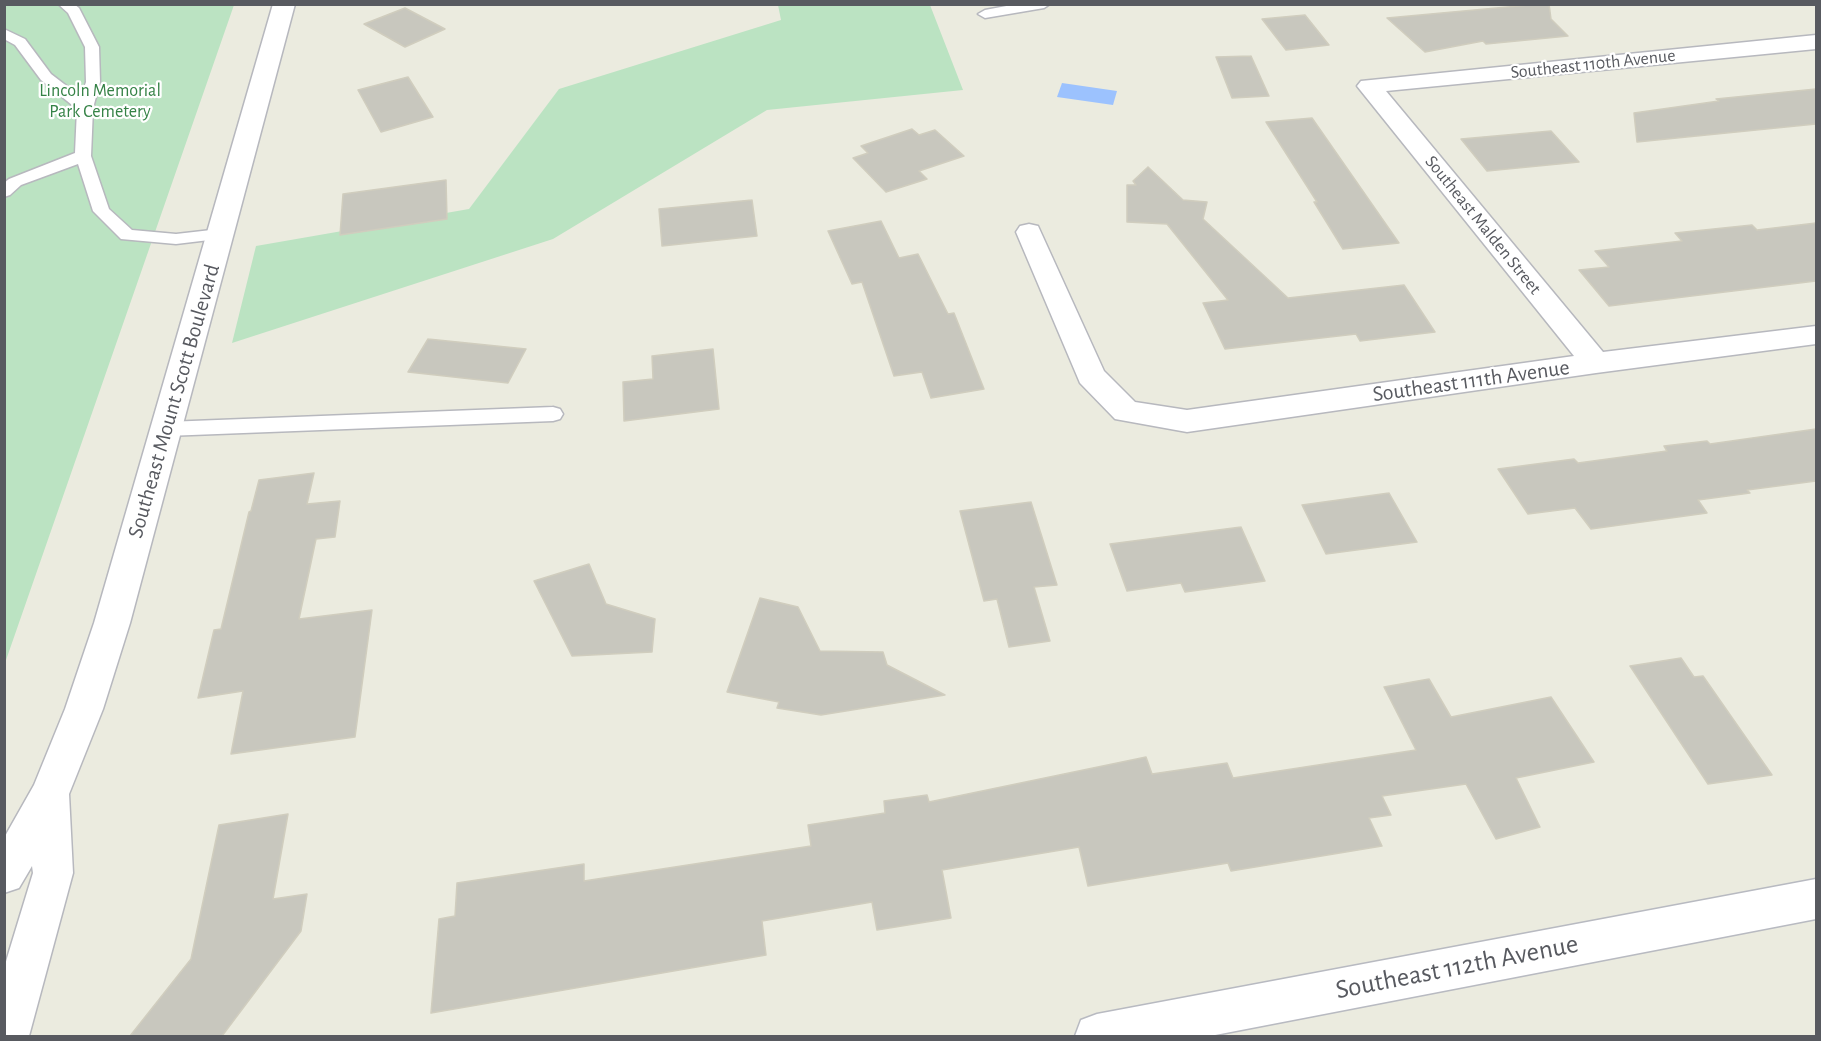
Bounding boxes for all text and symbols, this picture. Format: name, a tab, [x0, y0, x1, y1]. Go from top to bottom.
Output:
street label: Southeast 110th Avenue	[1509, 45, 1677, 83]
park label: Lincoln Memorial Park Cemetery	[39, 80, 161, 122]
street label: Southeast Malden Street	[1420, 151, 1546, 299]
street label: Southeast Mount Scott Boulevard	[122, 261, 226, 541]
street label: Southeast 111th Avenue	[1371, 354, 1571, 408]
street label: Southeast 112th Avenue	[1333, 928, 1581, 1006]

